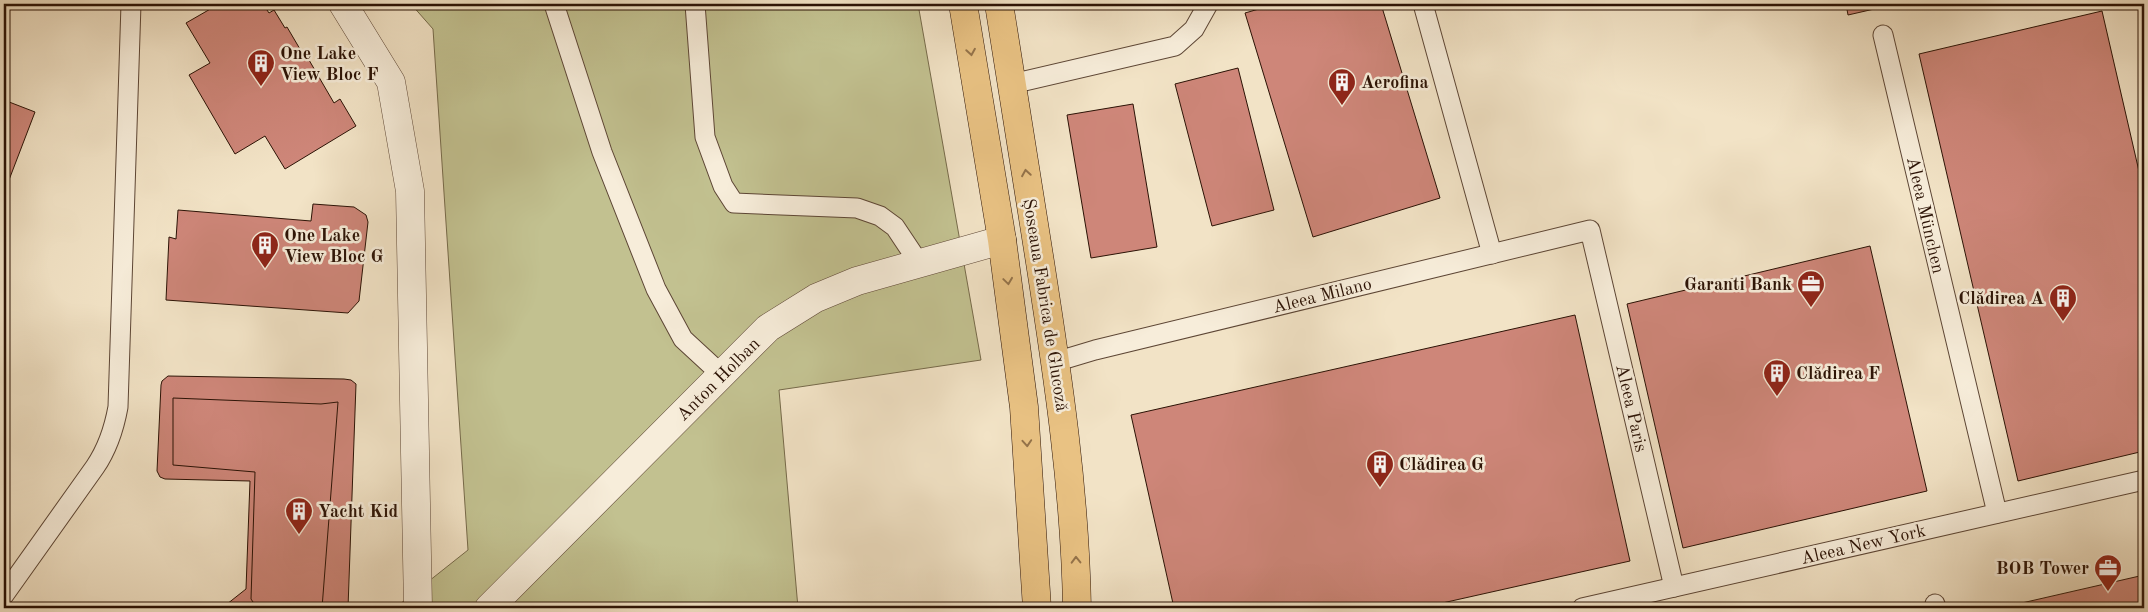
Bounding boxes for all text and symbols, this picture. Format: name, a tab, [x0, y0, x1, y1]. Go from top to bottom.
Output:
place label: One Lake View Bloc F	[280, 45, 379, 84]
one-way arrow	[965, 47, 975, 56]
building icon: One Lake View Bloc F	[246, 48, 276, 87]
building icon: Aerofina	[1327, 67, 1357, 106]
place label: Aerofina	[1361, 74, 1429, 92]
street label: Aleea München	[1903, 155, 1947, 276]
one-way arrow	[1021, 169, 1032, 177]
street label: Șoseaua Fabrica de Glucoză	[1018, 197, 1071, 413]
place label: One Lake View Bloc G	[284, 227, 383, 266]
building icon: One Lake View Bloc G	[250, 230, 280, 269]
office icon: Garanti Bank	[1796, 269, 1826, 308]
street label: Aleea Milano	[1271, 275, 1374, 317]
place label: Garanti Bank	[1684, 276, 1792, 294]
one-way arrow	[1002, 277, 1012, 286]
building icon: Clădirea A	[2048, 283, 2078, 322]
place label: Clădirea A	[1958, 290, 2044, 308]
street label: Anton Holban	[674, 335, 764, 425]
building icon: Clădirea F	[1762, 358, 1792, 397]
street label: Aleea Paris	[1612, 363, 1650, 454]
place label: Clădirea F	[1796, 365, 1880, 383]
one-way arrow	[1021, 439, 1032, 447]
building icon: Clădirea G	[1365, 449, 1395, 488]
place label: Clădirea G	[1399, 456, 1484, 474]
building icon: Yacht Kid	[284, 496, 314, 535]
place label: Yacht Kid	[318, 503, 399, 521]
street label: Aleea New York	[1799, 522, 1927, 568]
office icon: BOB Tower	[2093, 553, 2123, 592]
one-way arrow	[1071, 555, 1081, 563]
place label: BOB Tower	[1996, 560, 2089, 578]

